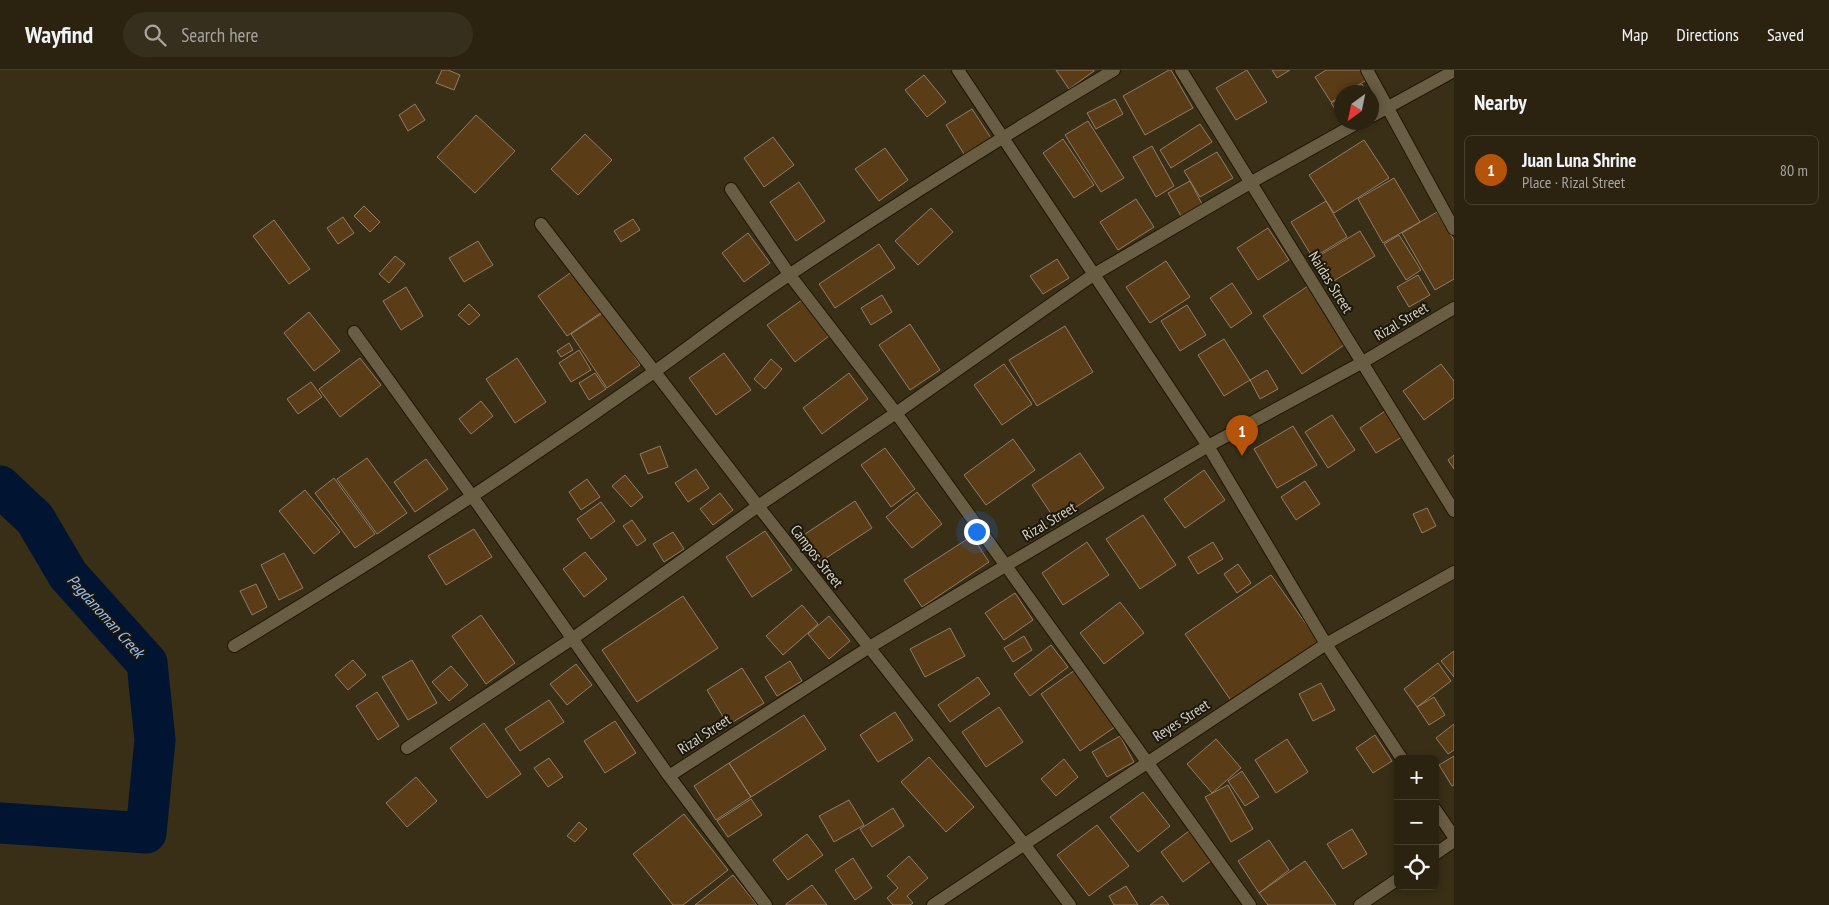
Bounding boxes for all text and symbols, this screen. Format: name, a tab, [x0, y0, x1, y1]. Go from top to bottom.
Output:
search box	[123, 12, 473, 57]
text: Wayfind	[25, 19, 93, 50]
icon: search	[141, 21, 169, 49]
text: Search here	[181, 23, 258, 47]
text: Map	[1622, 23, 1648, 46]
text: Directions	[1676, 23, 1739, 46]
text: Saved	[1767, 23, 1804, 46]
north arrow	[1334, 85, 1379, 130]
text: Nearby	[1474, 89, 1527, 116]
text: Juan Luna Shrine	[1522, 148, 1636, 172]
text: 1	[1487, 160, 1495, 180]
text: 80 m	[1780, 160, 1808, 180]
text: Place · Rizal Street	[1522, 172, 1625, 192]
street label: Naidas Street	[1305, 248, 1357, 316]
street label: Rizal Street	[1371, 298, 1431, 344]
pin: 1	[1226, 415, 1258, 456]
street label: Rizal Street	[1019, 498, 1079, 544]
your location	[964, 519, 990, 545]
street label: Campos Street	[787, 521, 847, 591]
water label: Pagdanoman Creek	[63, 570, 150, 663]
street label: Reyes Street	[1149, 695, 1213, 745]
street label: Rizal Street	[674, 710, 734, 758]
map controls	[1394, 755, 1439, 890]
button: +	[1394, 755, 1439, 800]
button: −	[1394, 800, 1439, 845]
button: locate	[1394, 845, 1439, 890]

